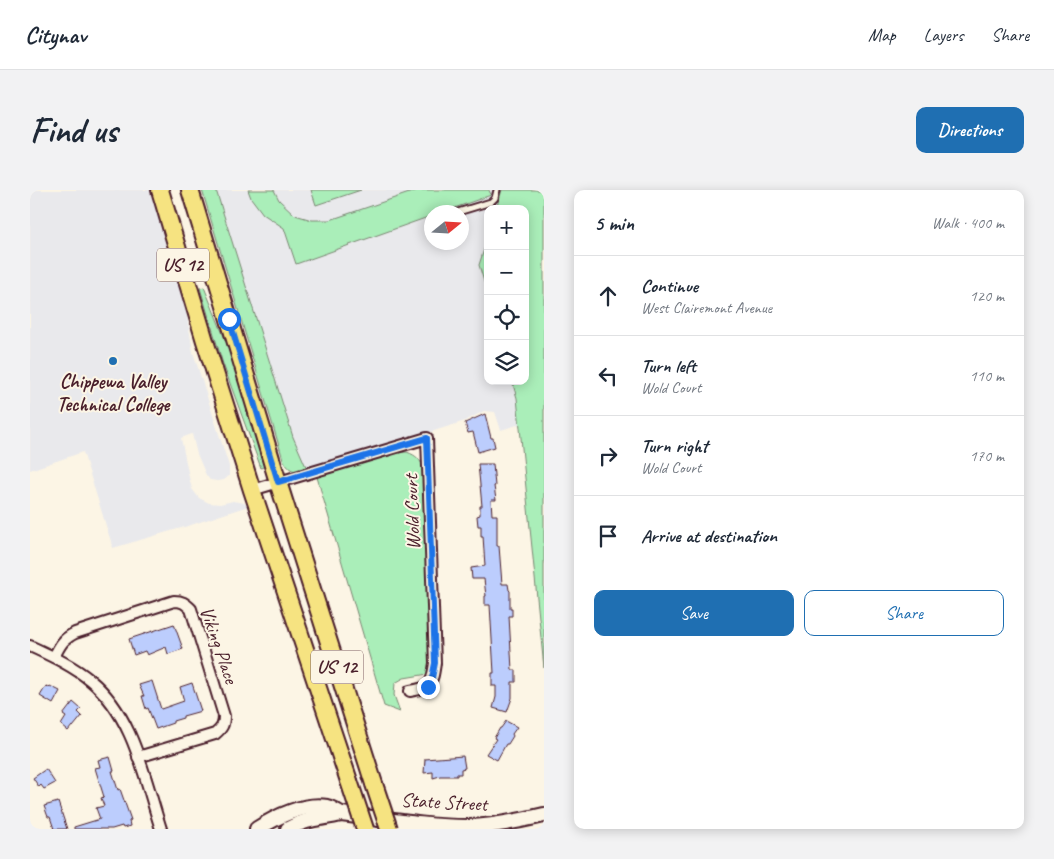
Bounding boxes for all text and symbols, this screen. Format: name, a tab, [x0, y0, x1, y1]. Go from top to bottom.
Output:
text: Citynav	[25, 20, 86, 50]
text: Map	[868, 24, 896, 46]
text: Layers	[924, 24, 963, 46]
text: Share	[991, 24, 1029, 46]
button: Directions	[916, 107, 1024, 153]
text: Find us	[30, 108, 117, 153]
north arrow	[424, 205, 469, 250]
map controls	[484, 205, 529, 385]
button: +	[484, 205, 529, 250]
text: 5 min	[594, 210, 634, 236]
text: Walk · 400 m	[932, 213, 1004, 233]
road number: US 12	[157, 248, 209, 282]
button: −	[484, 250, 529, 295]
text: Continue	[641, 274, 698, 298]
icon: ahead	[594, 282, 622, 310]
text: 120 m	[970, 286, 1004, 306]
button: locate	[484, 295, 529, 340]
text: West Clairemont Avenue	[641, 298, 772, 318]
route start	[218, 308, 241, 331]
button: layers	[484, 340, 529, 385]
text: Turn left	[641, 354, 696, 378]
marker: Chippewa Valley Technical College	[107, 355, 119, 367]
icon: left	[594, 362, 622, 390]
text: 110 m	[970, 366, 1004, 386]
place label: Chippewa Valley Technical College	[57, 369, 170, 417]
text: Wold Court	[641, 378, 701, 398]
text: Turn right	[641, 434, 708, 458]
icon: right	[594, 442, 622, 470]
text: 170 m	[970, 446, 1004, 466]
text: Wold Court	[641, 458, 701, 478]
street label: Wold Court	[398, 471, 426, 550]
icon: arrive	[594, 522, 622, 550]
text: Arrive at destination	[641, 524, 777, 548]
button: Save	[594, 590, 794, 636]
button: Share	[804, 590, 1004, 636]
street label: Viking Place	[194, 603, 244, 688]
road number: US 12	[311, 651, 363, 684]
route end	[417, 676, 440, 699]
street label: State Street	[400, 787, 490, 817]

